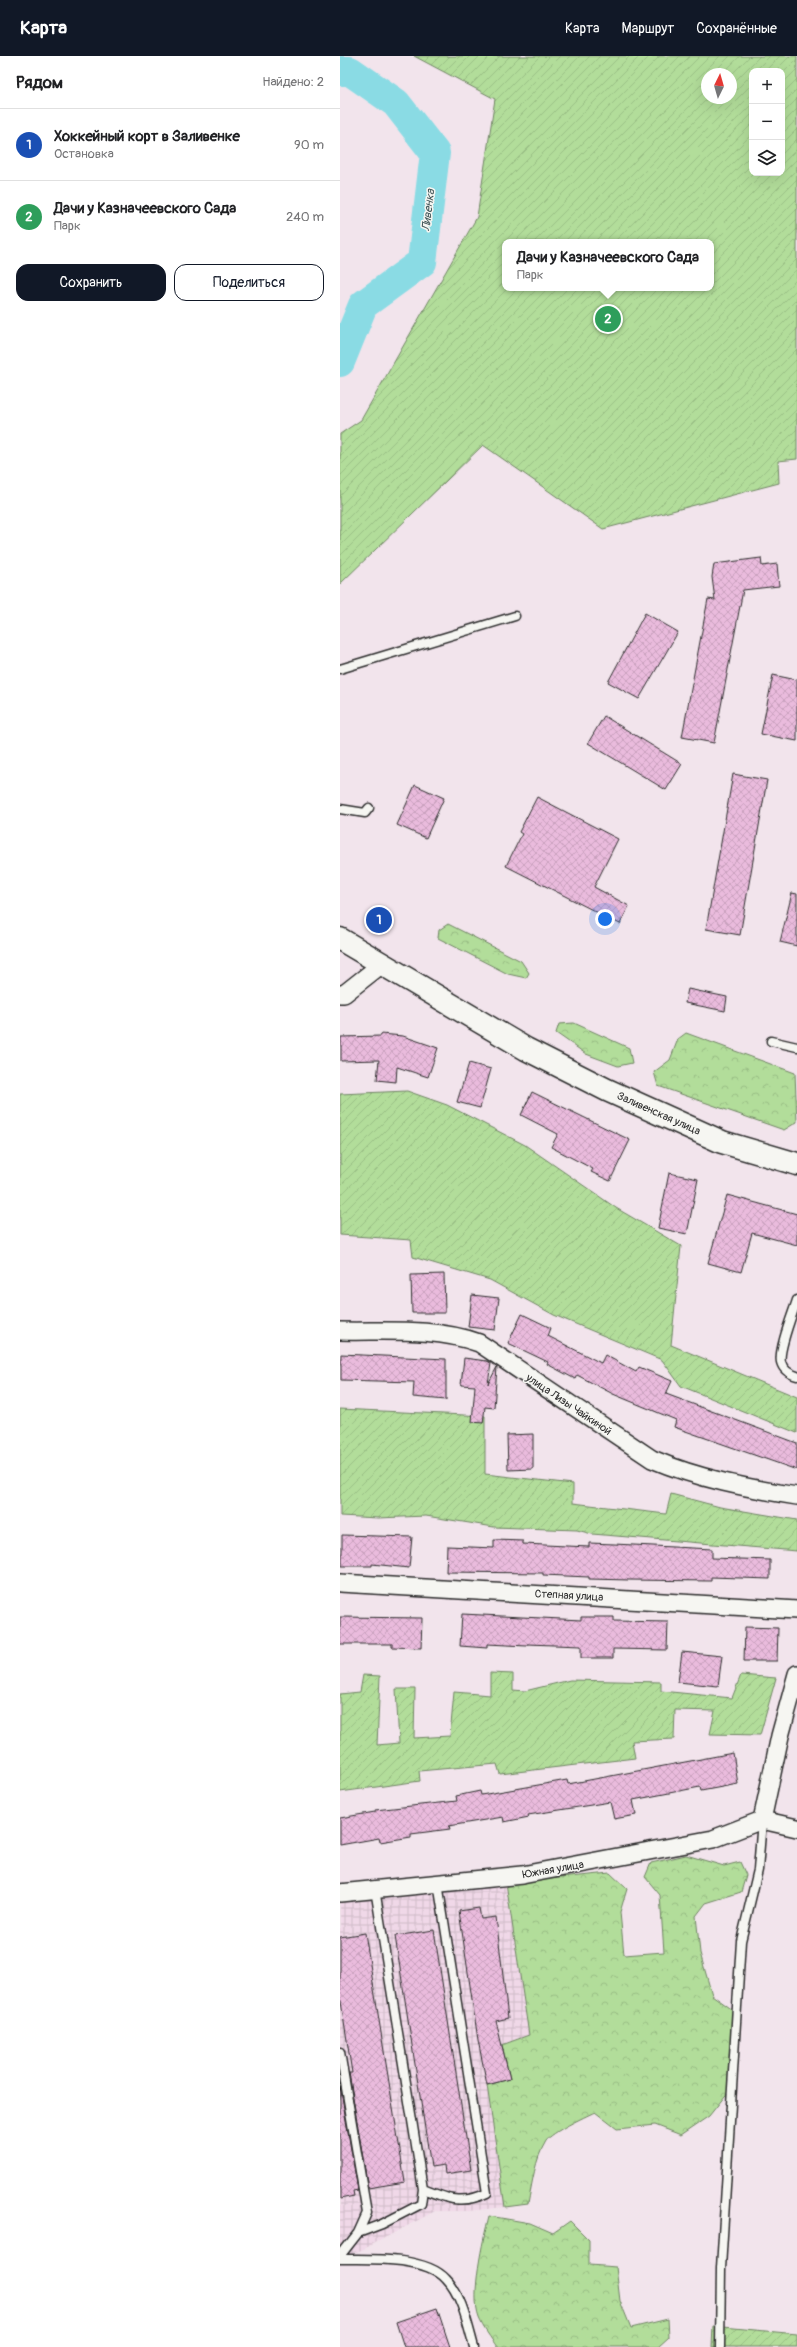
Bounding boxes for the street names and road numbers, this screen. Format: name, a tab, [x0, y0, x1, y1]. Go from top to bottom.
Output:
street label: Заливенская улица	[615, 1089, 703, 1138]
street label: улица Лизы Чайкиной	[523, 1370, 614, 1438]
street label: Степная улица	[534, 1587, 604, 1604]
street label: Южная улица	[521, 1858, 585, 1881]

